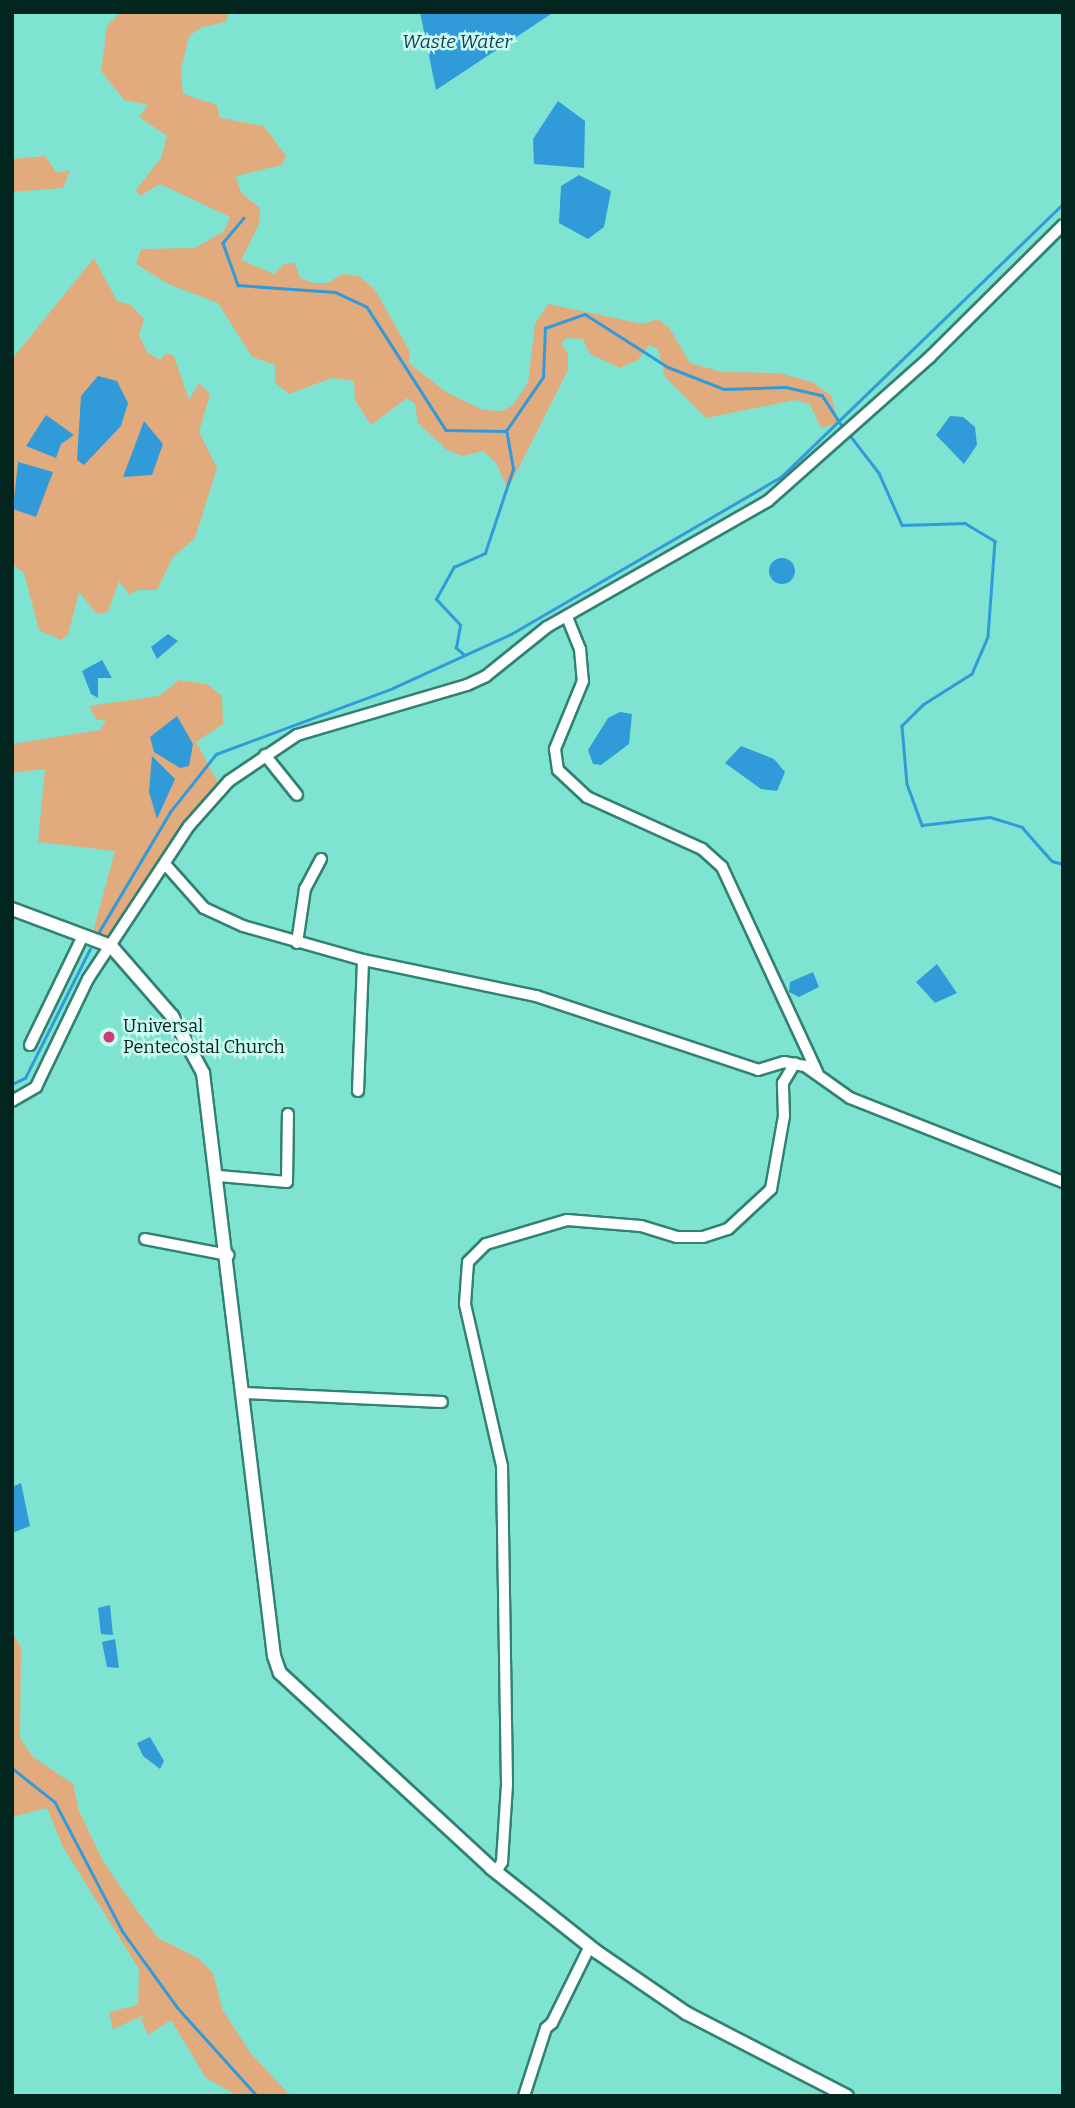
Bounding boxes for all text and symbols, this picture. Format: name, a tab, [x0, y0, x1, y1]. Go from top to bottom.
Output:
water label: Waste Water	[402, 31, 512, 53]
place label: Universal Pentecostal Church	[123, 1016, 285, 1058]
marker: Universal Pentecostal Church	[101, 1029, 117, 1045]

